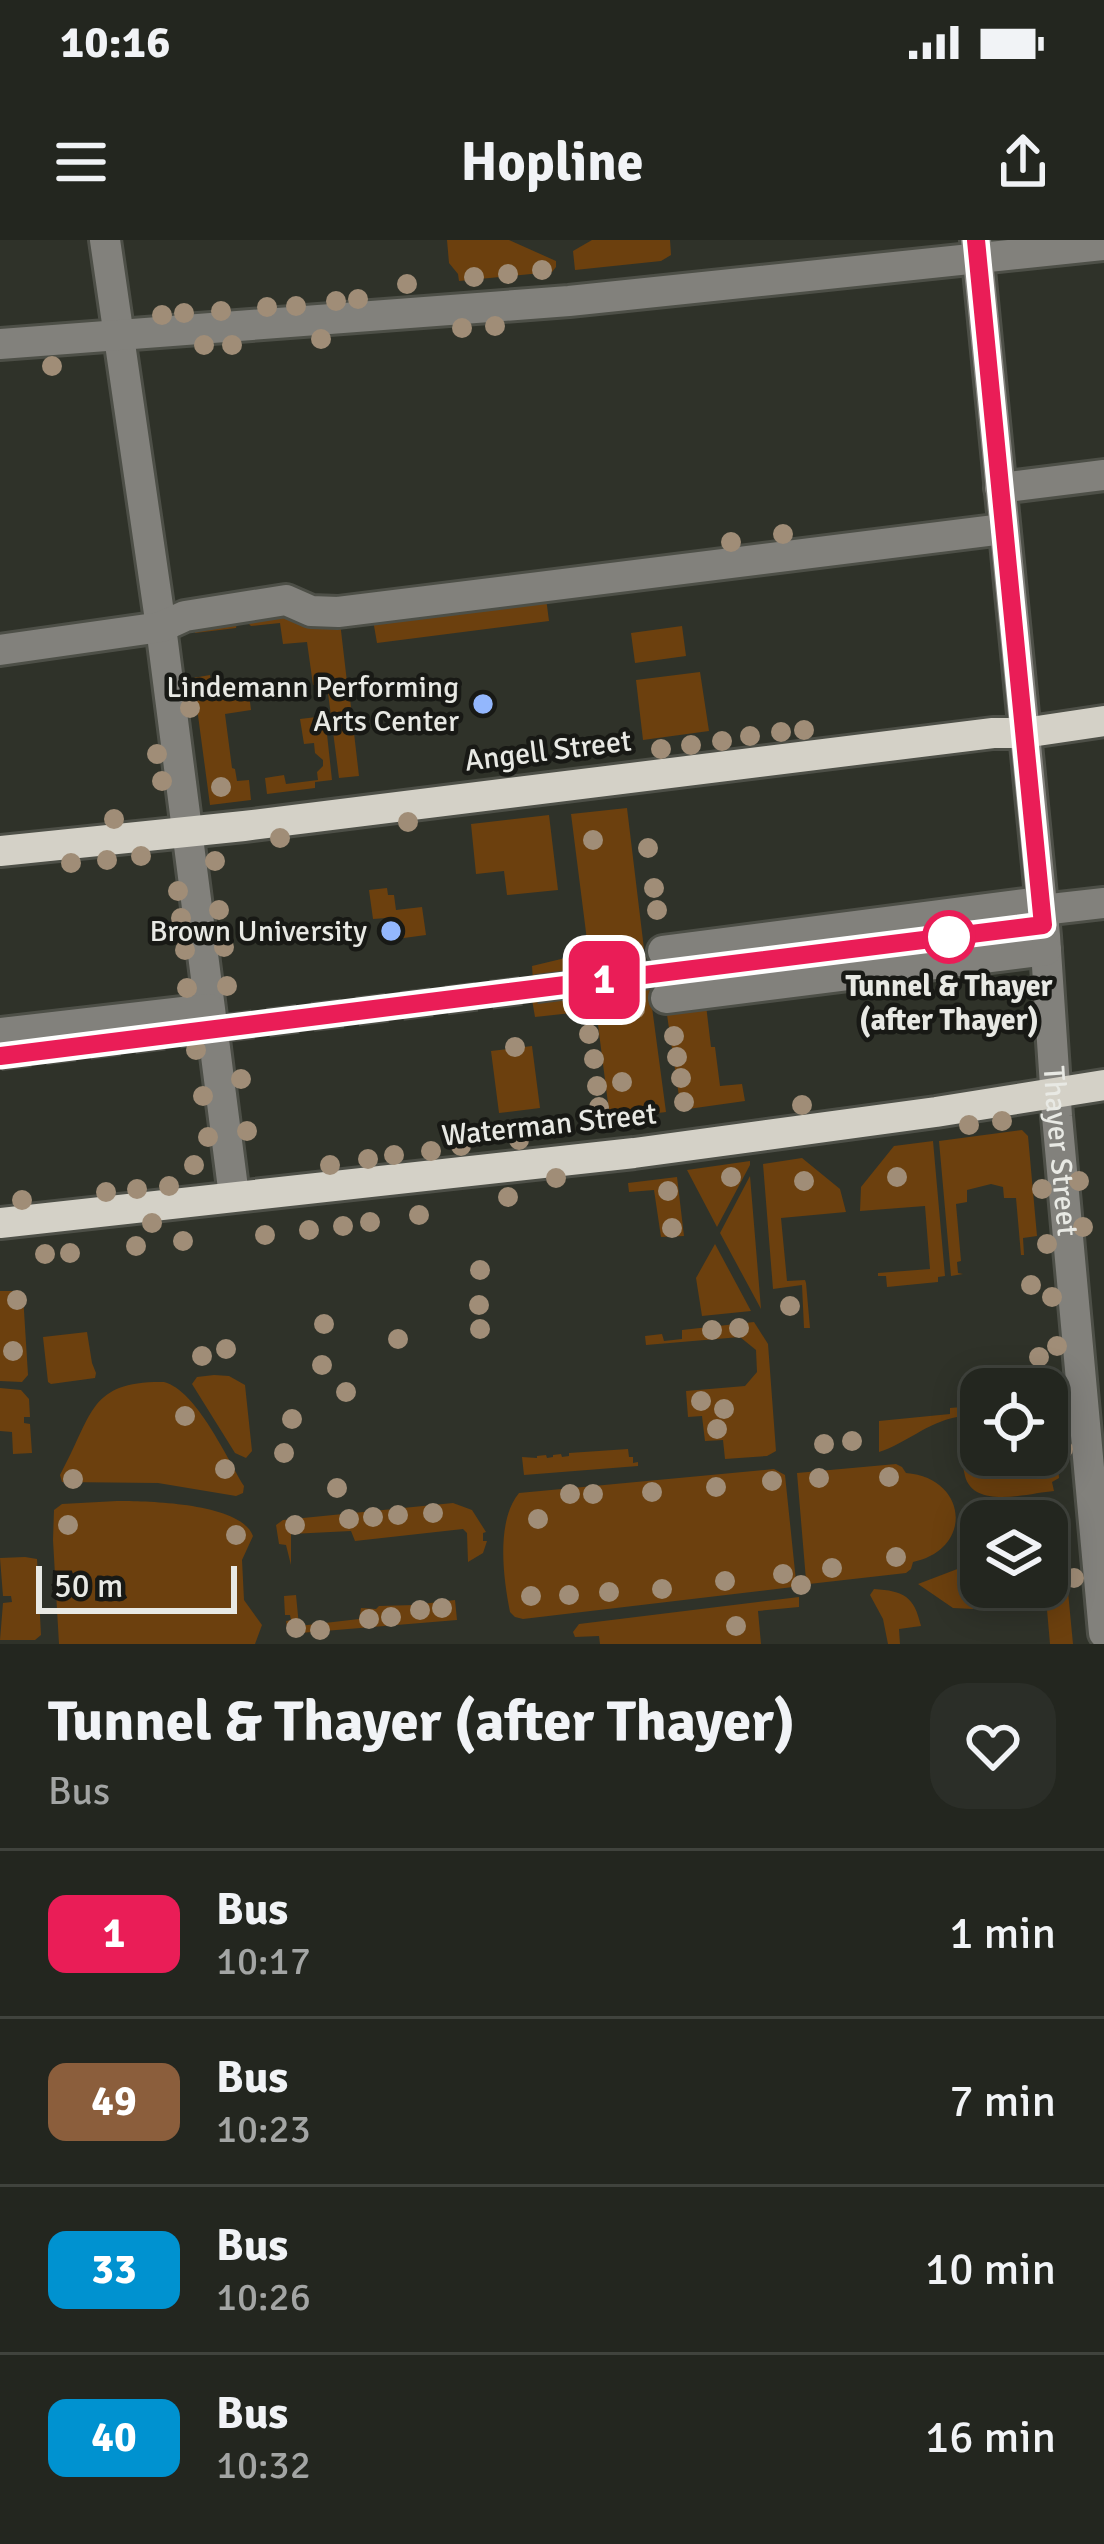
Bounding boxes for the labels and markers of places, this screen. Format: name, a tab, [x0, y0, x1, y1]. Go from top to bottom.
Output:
place label: Lindemann Performing Arts Center	[166, 669, 459, 740]
marker: Lindemann Performing Arts Center	[470, 691, 496, 717]
marker: Tunnel & Thayer (after Thayer)	[924, 912, 974, 962]
place label: Brown University	[149, 913, 367, 950]
marker: Brown University	[378, 918, 404, 944]
place label: Tunnel & Thayer (after Thayer)	[845, 968, 1053, 1039]

